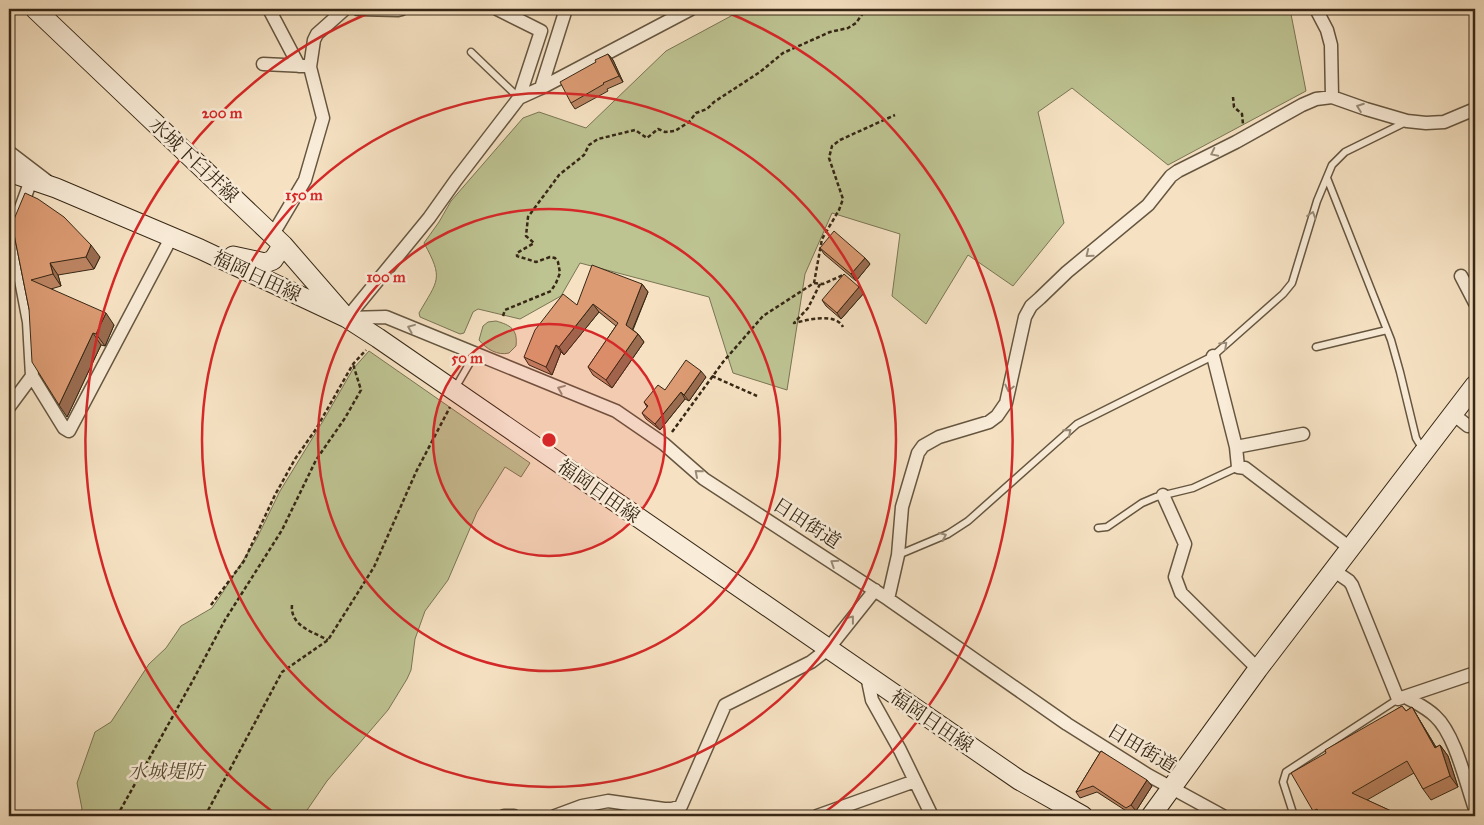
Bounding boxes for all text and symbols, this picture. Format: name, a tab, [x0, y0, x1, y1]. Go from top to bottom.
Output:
one-way arrow	[1357, 103, 1365, 113]
text: 200 m	[202, 104, 243, 122]
street label: 水城下臼井線	[144, 113, 244, 207]
one-way arrow	[1210, 147, 1219, 157]
text: 150 m	[285, 186, 323, 204]
one-way arrow	[1307, 212, 1317, 220]
street label: 福岡日田線	[209, 245, 305, 307]
one-way arrow	[1085, 248, 1094, 257]
text: 100 m	[366, 268, 406, 286]
one-way arrow	[407, 323, 416, 334]
one-way arrow	[1219, 342, 1228, 351]
text: 50 m	[451, 349, 483, 367]
one-way arrow	[1004, 383, 1015, 392]
one-way arrow	[557, 385, 566, 395]
one-way arrow	[1062, 429, 1071, 438]
centre of rings	[540, 431, 558, 449]
street label: 福岡日田線	[553, 454, 645, 528]
one-way arrow	[695, 470, 704, 479]
street label: 日田街道	[769, 493, 845, 553]
one-way arrow	[938, 531, 947, 542]
one-way arrow	[830, 560, 839, 569]
one-way arrow	[846, 616, 855, 625]
street label: 福岡日田線	[886, 685, 978, 757]
street label: 日田街道	[1103, 719, 1181, 777]
park label: 水城堤防	[128, 760, 207, 783]

